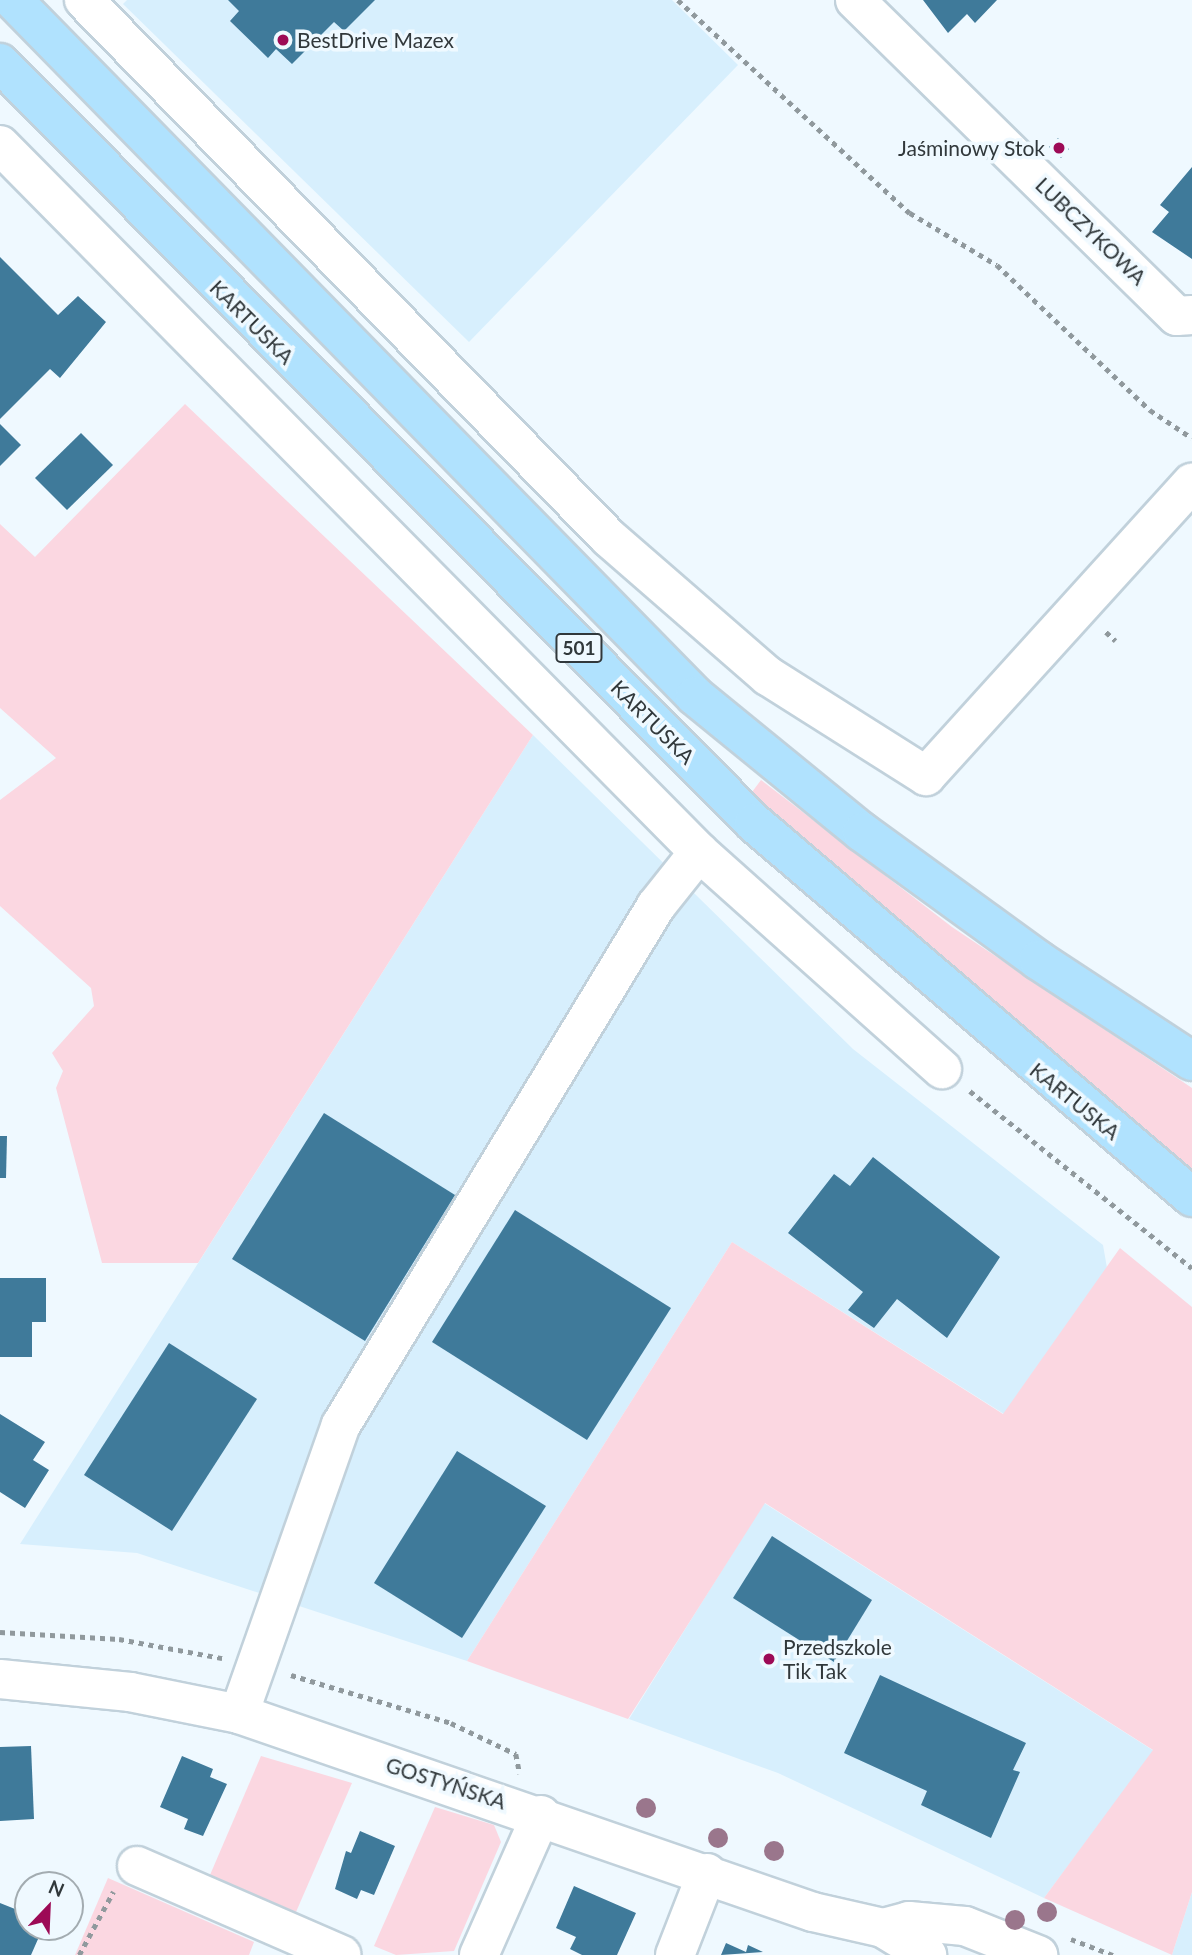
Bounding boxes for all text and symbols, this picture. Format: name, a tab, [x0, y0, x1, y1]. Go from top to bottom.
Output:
place label: BestDrive Mazex	[297, 27, 454, 53]
marker: BestDrive Mazex	[275, 32, 291, 48]
place label: Jaśminowy Stok	[898, 135, 1045, 161]
marker: Jaśminowy Stok	[1051, 140, 1067, 156]
street label: LUBCZYKOWA	[1031, 172, 1151, 290]
street label: KARTUSKA	[205, 275, 299, 369]
road number: 501	[554, 632, 604, 664]
street label: KARTUSKA	[606, 675, 700, 769]
street label: KARTUSKA	[1025, 1057, 1125, 1145]
place label: Przedszkole Tik Tak	[783, 1634, 892, 1684]
marker: Przedszkole Tik Tak	[761, 1651, 777, 1667]
street label: GOSTYŃSKA	[383, 1752, 509, 1814]
north arrow	[14, 1871, 84, 1941]
text: N	[45, 1875, 68, 1901]

